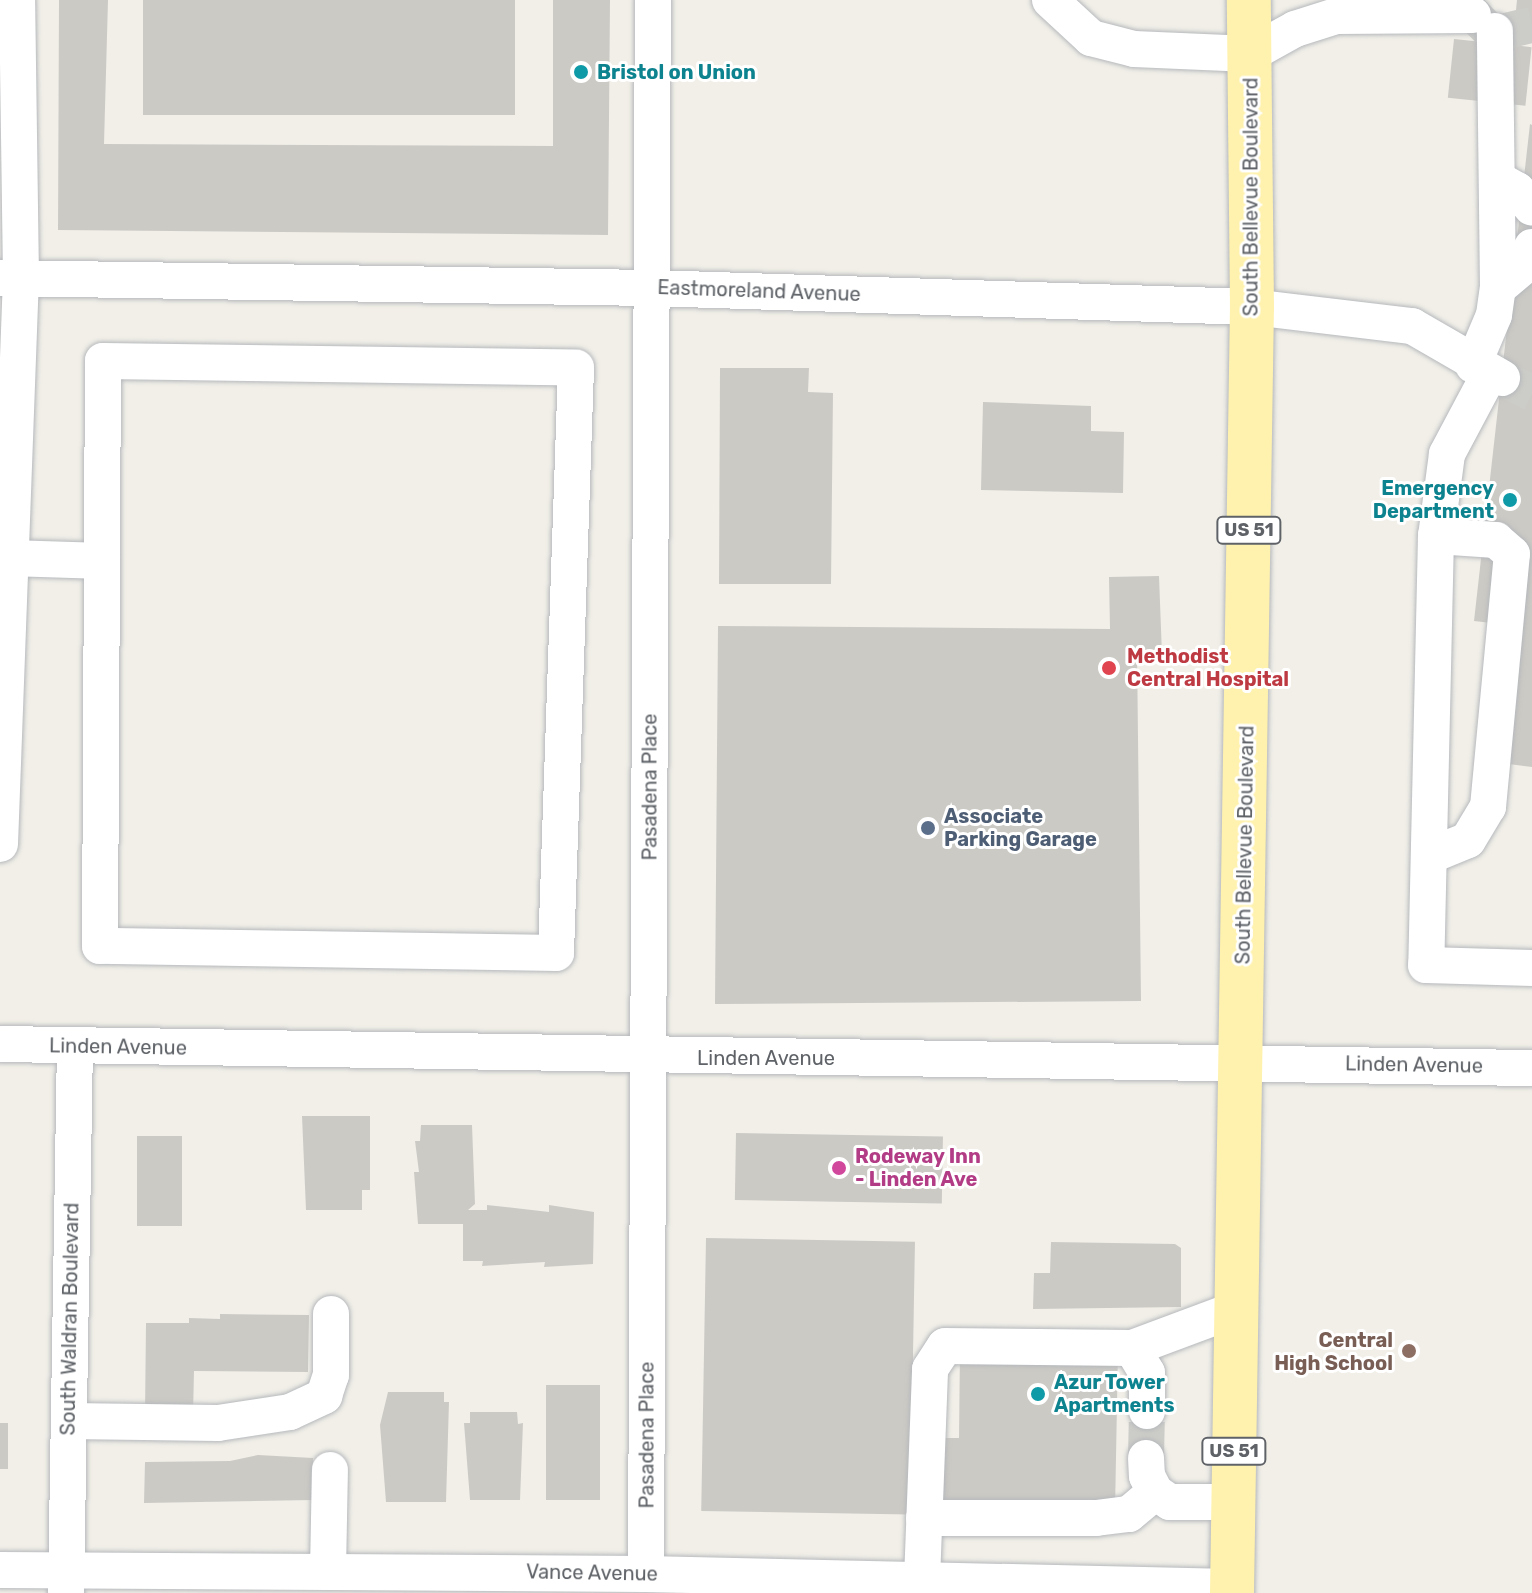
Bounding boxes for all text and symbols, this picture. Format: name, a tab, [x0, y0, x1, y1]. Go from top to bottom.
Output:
place label: Bristol on Union	[597, 60, 756, 84]
marker: Bristol on Union	[572, 63, 590, 81]
street label: South Bellevue Boulevard	[1239, 78, 1263, 316]
street label: Eastmoreland Avenue	[657, 275, 861, 307]
place label: Emergency Department	[1373, 476, 1494, 523]
marker: Emergency Department	[1501, 491, 1519, 509]
road number: US 51	[1215, 516, 1283, 544]
place label: Methodist Central Hospital	[1127, 644, 1289, 691]
marker: Methodist Central Hospital	[1098, 657, 1120, 679]
street label: Pasadena Place	[638, 713, 662, 861]
street label: South Bellevue Boulevard	[1231, 725, 1259, 965]
place label: Associate Parking Garage	[944, 804, 1097, 851]
marker: Associate Parking Garage	[919, 819, 937, 837]
street label: Linden Avenue	[49, 1034, 187, 1060]
street label: Linden Avenue	[697, 1046, 835, 1070]
street label: Linden Avenue	[1345, 1052, 1483, 1078]
place label: Rodeway Inn - Linden Ave	[855, 1144, 981, 1191]
marker: Rodeway Inn - Linden Ave	[830, 1159, 848, 1177]
street label: South Waldran Boulevard	[56, 1202, 84, 1436]
place label: Central High School	[1274, 1328, 1393, 1375]
marker: Central High School	[1400, 1342, 1418, 1360]
street label: Pasadena Place	[635, 1361, 659, 1509]
place label: Azur Tower Apartments	[1054, 1370, 1175, 1417]
marker: Azur Tower Apartments	[1029, 1385, 1047, 1403]
road number: US 51	[1200, 1437, 1268, 1465]
street label: Vance Avenue	[526, 1560, 658, 1586]

